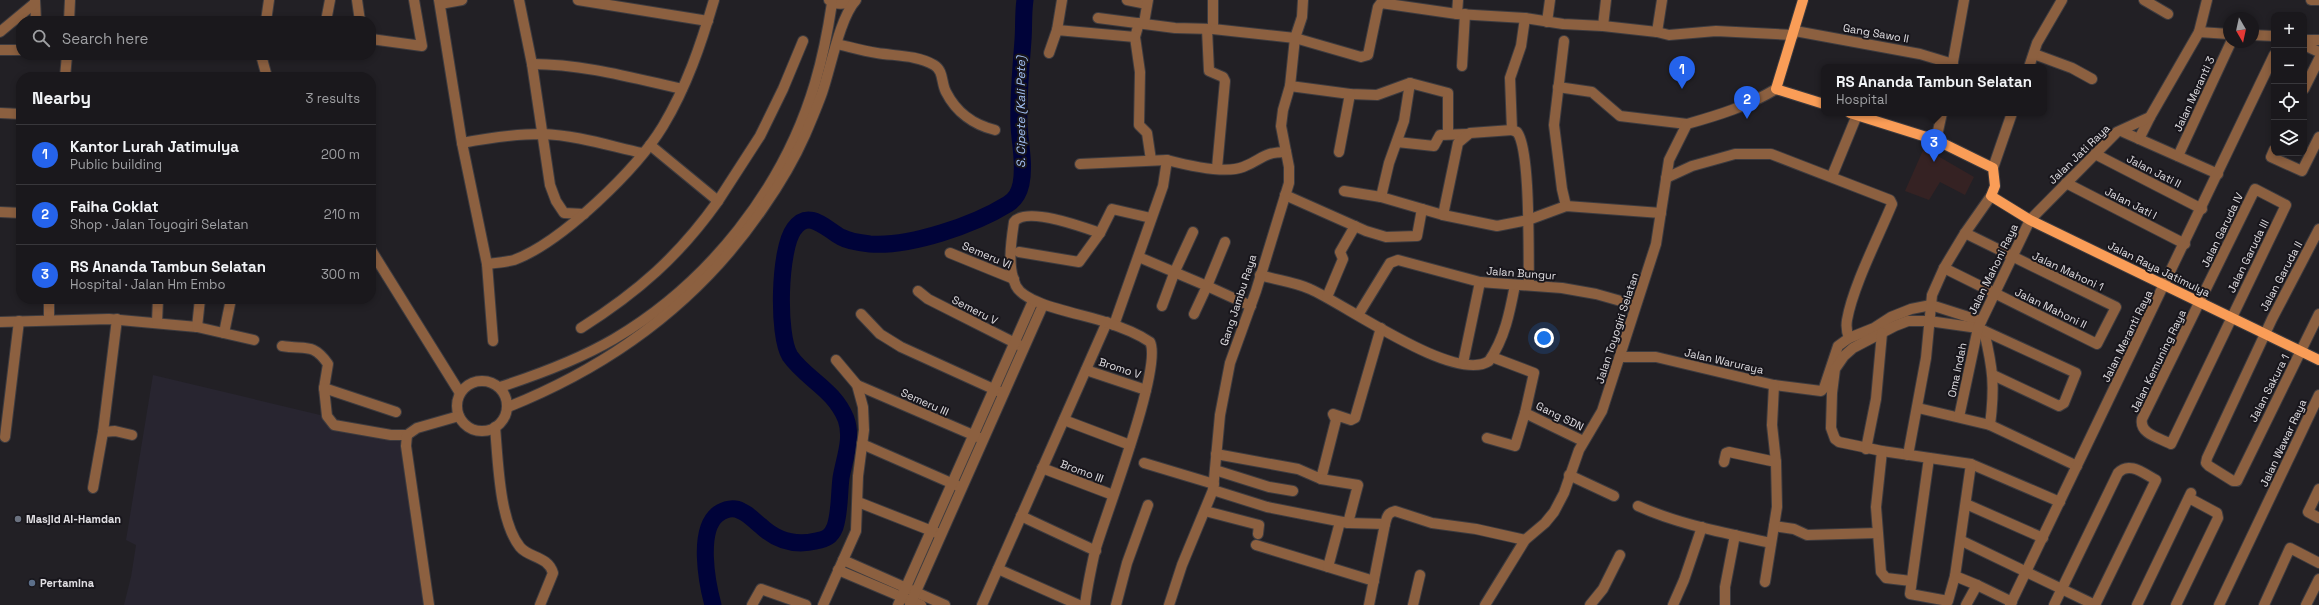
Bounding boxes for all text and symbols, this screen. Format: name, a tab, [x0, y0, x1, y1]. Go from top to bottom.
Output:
north arrow	[2223, 12, 2259, 48]
map controls	[2271, 12, 2307, 156]
button: +	[2271, 12, 2307, 48]
search box	[16, 16, 376, 60]
street label: Gang Sawo II	[1842, 20, 1910, 46]
icon: search	[30, 27, 52, 49]
text: Search here	[62, 29, 148, 48]
button: −	[2271, 48, 2307, 84]
water label: S. Cipete (Kali Pete)	[1013, 54, 1029, 168]
street label: Jalan Meranti 3	[2170, 54, 2218, 134]
pin: 1	[1669, 56, 1695, 89]
popup	[1821, 64, 2047, 116]
text: RS Ananda Tambun Selatan	[1836, 72, 2032, 91]
button: locate	[2271, 84, 2307, 120]
pin: 2	[1734, 86, 1760, 119]
text: Nearby	[32, 87, 91, 109]
text: 3 results	[306, 90, 360, 107]
text: Hospital	[1836, 91, 1888, 108]
button: layers	[2271, 120, 2307, 156]
street label: Jalan Jati Raya	[2045, 121, 2113, 187]
pin: 3	[1921, 129, 1947, 162]
text: Kantor Lurah Jatimulya	[70, 137, 239, 156]
text: 1	[42, 146, 48, 163]
text: 200 m	[321, 146, 360, 163]
street label: Jalan Jati II	[2124, 151, 2184, 191]
text: Public building	[70, 156, 162, 173]
street label: Jalan Jati I	[2103, 184, 2159, 222]
street label: Jalan Garuda IV	[2198, 190, 2246, 270]
text: Faiha Coklat	[70, 197, 159, 216]
text: 2	[41, 206, 49, 223]
text: 210 m	[324, 206, 360, 223]
text: Shop · Jalan Toyogiri Selatan	[70, 216, 249, 233]
street label: Jalan Garuda III	[2224, 217, 2272, 295]
street label: Jalan Mahoni Raya	[1965, 221, 2021, 317]
street label: Semeru VI	[960, 238, 1014, 272]
street label: Jalan Raya Jatimulya	[2106, 238, 2213, 300]
street label: Jalan Garuda II	[2257, 239, 2305, 313]
street label: Jalan Mahoni 1	[2030, 248, 2106, 294]
street label: Gang Jambu Raya	[1217, 252, 1260, 347]
text: RS Ananda Tambun Selatan	[70, 257, 266, 276]
street label: Jalan Bungur	[1486, 264, 1556, 282]
text: 3	[41, 266, 49, 283]
text: 300 m	[321, 266, 360, 283]
street label: Jalan Toyogiri Selatan	[1592, 271, 1642, 385]
text: Hospital · Jalan Hm Embo	[70, 276, 225, 293]
street label: Jalan Mahoni II	[2013, 285, 2089, 331]
street label: Jalan Meranti Raya	[2099, 287, 2156, 384]
street label: Semeru V	[950, 293, 1000, 328]
street label: Jalan Kemuning Raya	[2127, 307, 2189, 415]
your location	[1534, 328, 1554, 348]
street label: Oma Indah	[1944, 341, 1970, 399]
street label: Jalan Waruraya	[1683, 345, 1766, 377]
street label: Jalan Sakura 1	[2246, 352, 2292, 424]
street label: Bromo V	[1097, 355, 1143, 381]
street label: Semeru III	[899, 385, 951, 419]
street label: Jalan Wawar Raya	[2257, 396, 2310, 489]
street label: Gang SDN	[1534, 398, 1586, 434]
street label: Bromo III	[1058, 456, 1106, 486]
place label: Masjid Al-Hamdan	[26, 512, 121, 526]
marker: Masjid Al-Hamdan	[13, 514, 23, 524]
place label: Pertamina	[40, 576, 95, 590]
marker: Pertamina	[27, 578, 37, 588]

